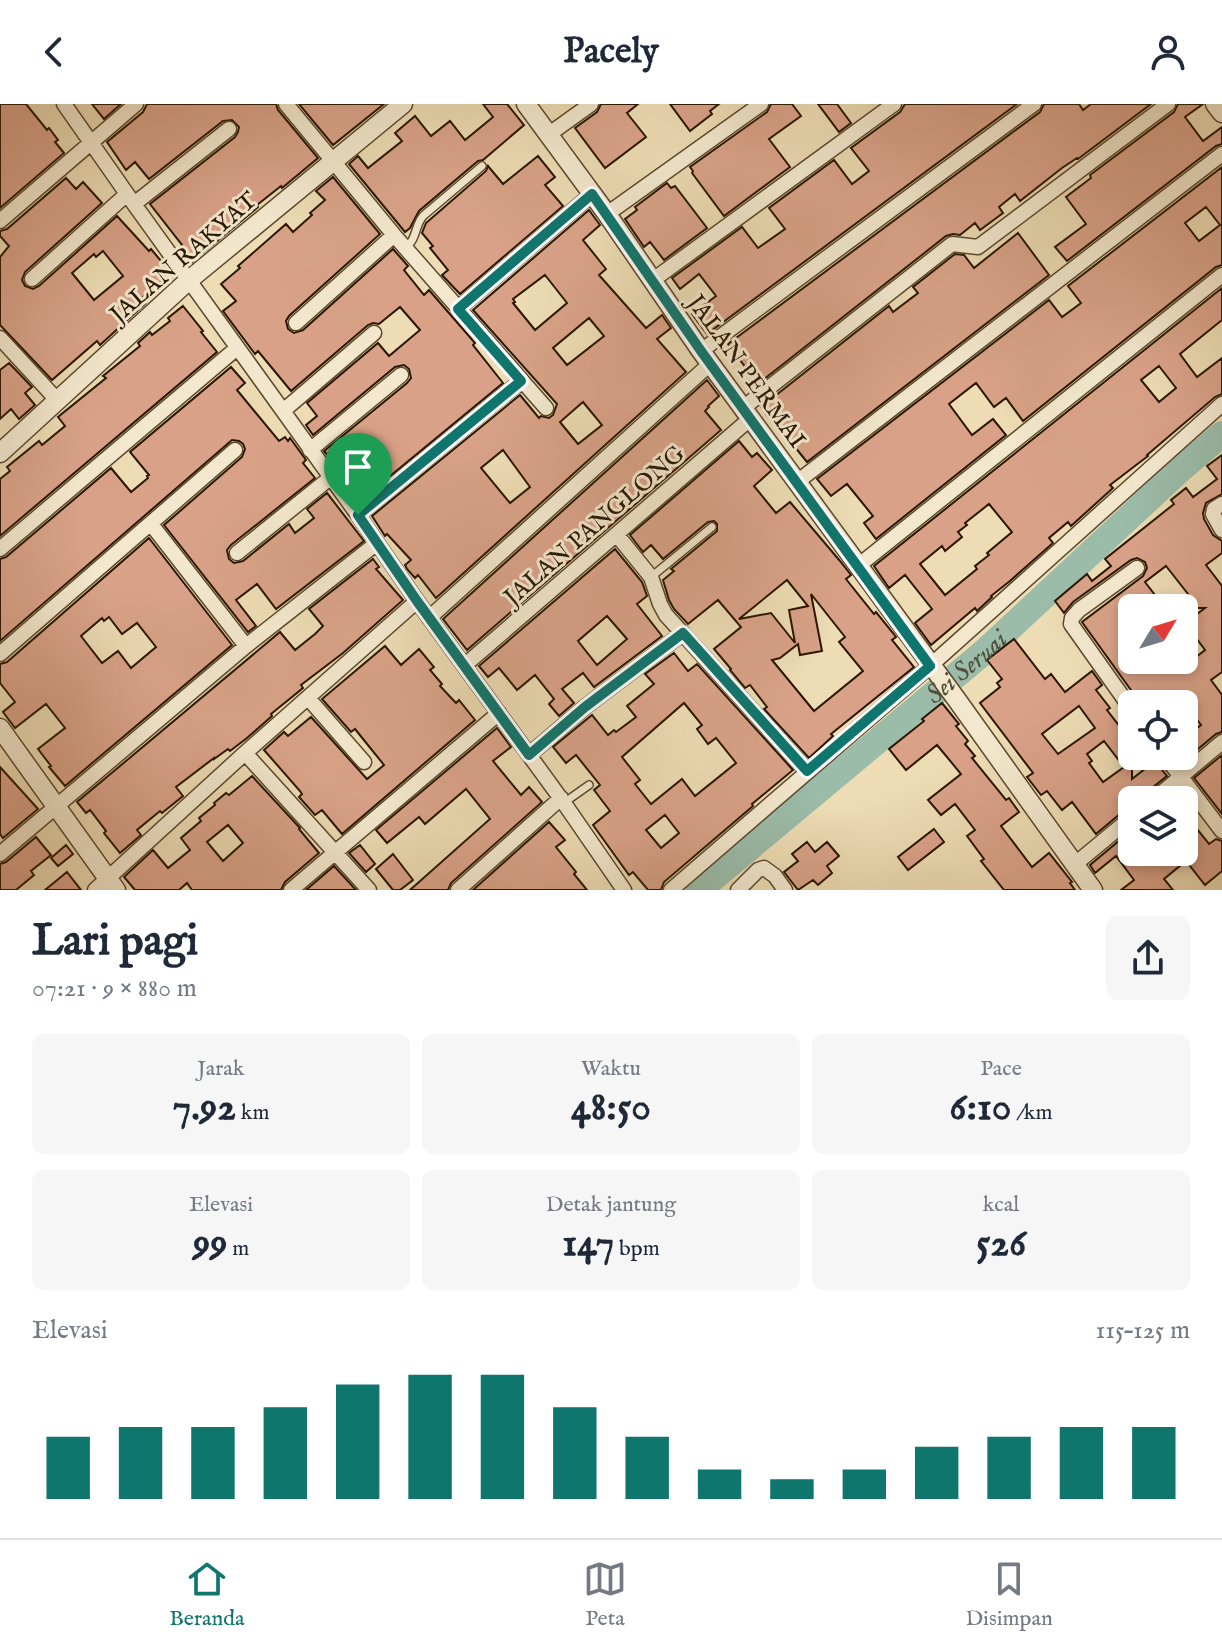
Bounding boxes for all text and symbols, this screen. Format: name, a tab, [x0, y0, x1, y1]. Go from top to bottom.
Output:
text: Pacely	[563, 29, 659, 75]
icon: back	[32, 30, 76, 74]
icon: person	[1146, 30, 1190, 74]
street label: JALAN RAKYAT	[102, 185, 264, 333]
street label: JALAN PERMAI	[678, 287, 812, 455]
pin	[324, 433, 392, 515]
street label: JALAN PANGLONG	[496, 439, 692, 615]
icon: arrive	[336, 445, 380, 489]
north arrow	[1118, 594, 1198, 674]
map controls	[1118, 594, 1198, 866]
water label: Sei Seruai	[919, 623, 1016, 712]
button: locate	[1118, 690, 1198, 770]
button: layers	[1118, 786, 1198, 866]
text: Lari pagi	[32, 914, 198, 970]
button: share	[1106, 916, 1190, 1000]
text: 07:21 · 9 × 880 m	[32, 972, 197, 1005]
text: Jarak	[197, 1055, 245, 1083]
text: Waktu	[581, 1055, 641, 1083]
text: Pace	[980, 1055, 1022, 1083]
text: 7.92	[172, 1083, 236, 1134]
text: 48:50	[571, 1083, 651, 1134]
text: 6:10	[950, 1083, 1011, 1134]
text: km	[236, 1099, 270, 1127]
text: /km	[1011, 1099, 1052, 1127]
text: Elevasi	[189, 1191, 253, 1219]
text: Detak jantung	[546, 1191, 676, 1219]
text: kcal	[983, 1191, 1019, 1219]
text: 99	[193, 1219, 228, 1270]
text: 147	[562, 1219, 614, 1270]
text: 526	[976, 1219, 1026, 1270]
text: m	[228, 1235, 249, 1263]
text: bpm	[614, 1235, 660, 1263]
text: Elevasi	[32, 1314, 108, 1347]
text: 115–125 m	[1096, 1314, 1190, 1347]
tab: Beranda	[169, 1557, 244, 1633]
tab: Peta	[583, 1557, 627, 1633]
tab: Disimpan	[965, 1557, 1053, 1633]

